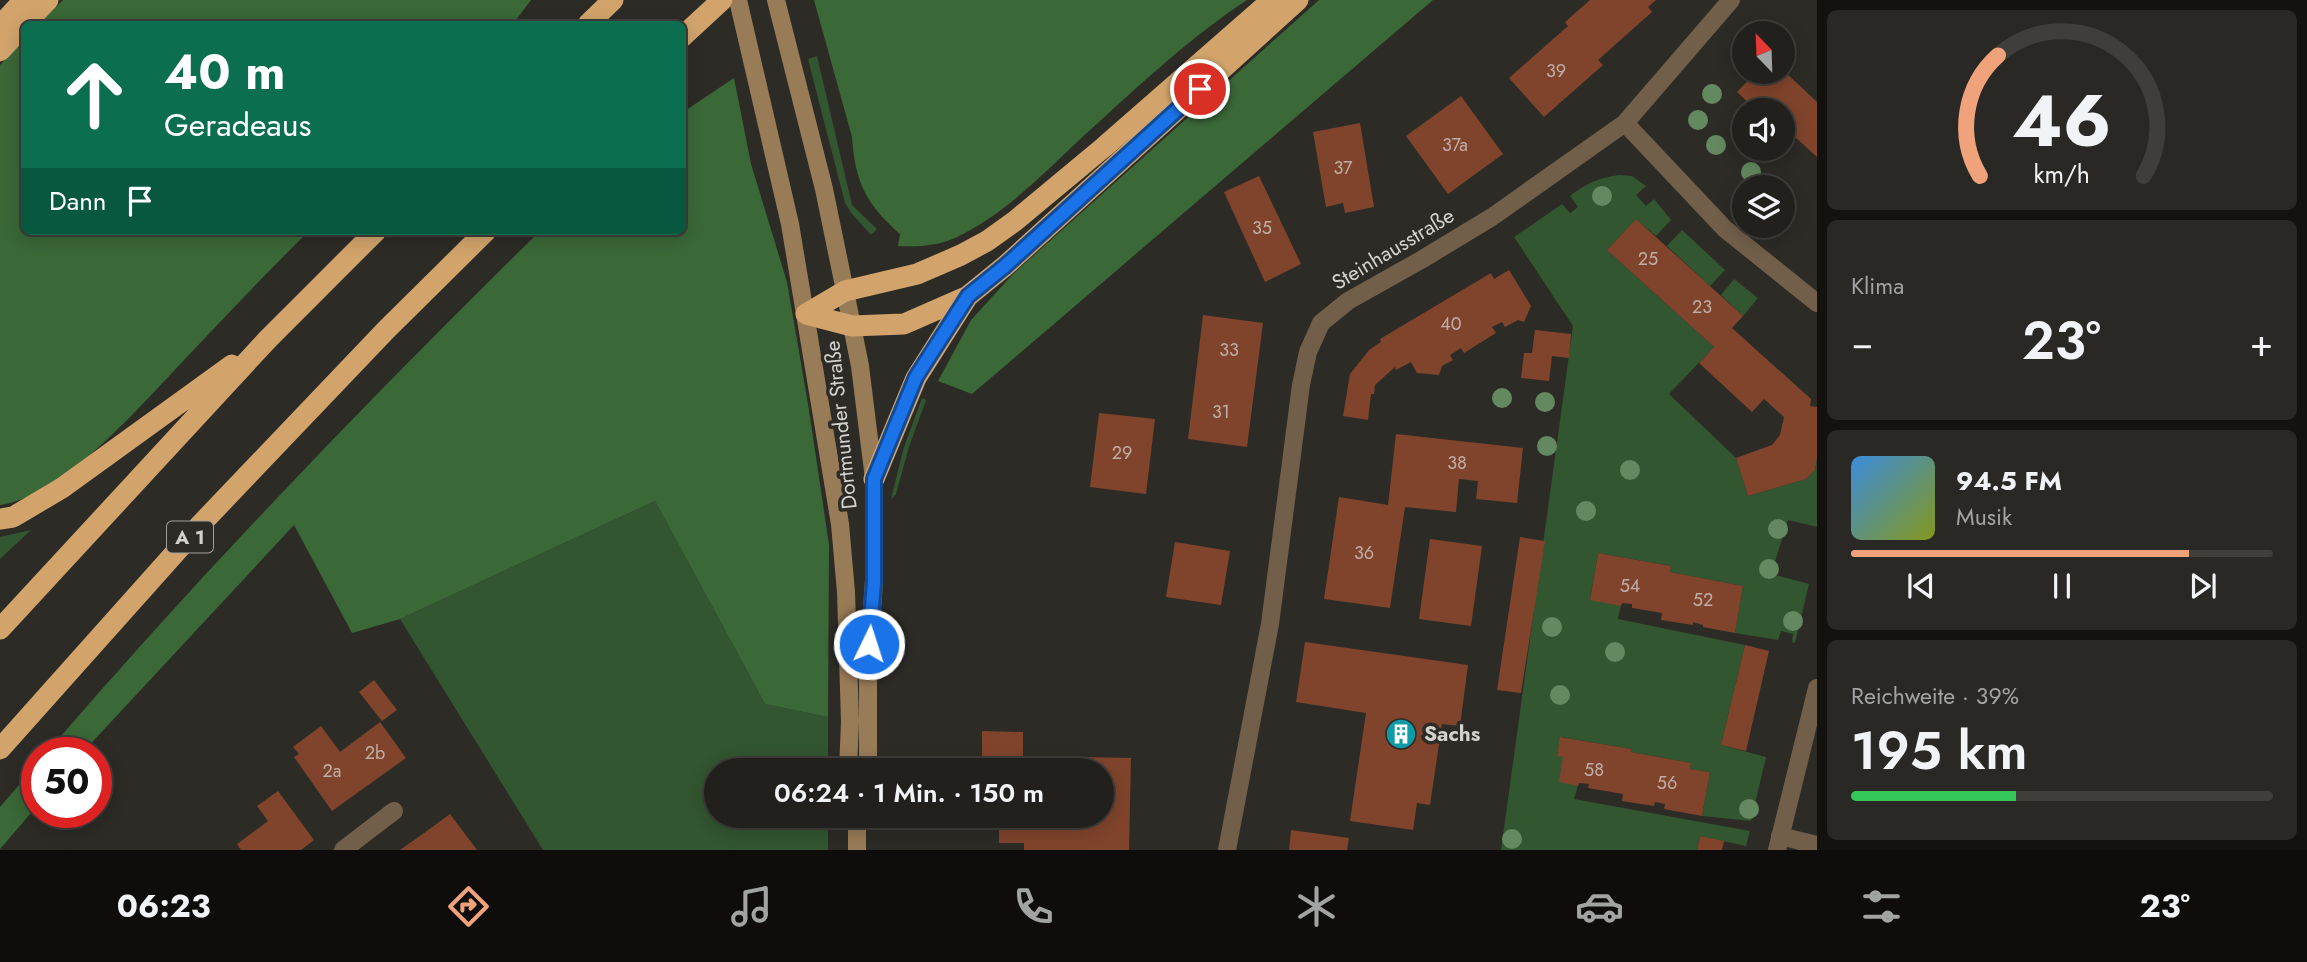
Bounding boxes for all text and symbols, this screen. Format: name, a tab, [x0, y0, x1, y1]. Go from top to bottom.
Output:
north arrow	[1732, 21, 1796, 84]
map controls	[1732, 21, 1795, 238]
text: 40 m	[164, 37, 286, 107]
icon: ahead	[49, 49, 140, 140]
house number: 39	[1546, 58, 1566, 84]
pin	[1170, 59, 1230, 119]
text: 46	[2012, 68, 2112, 173]
icon: arrive	[1181, 70, 1219, 108]
button: sound	[1732, 98, 1795, 161]
text: Geradeaus	[164, 102, 311, 148]
house number: 37a	[1442, 132, 1468, 158]
house number: 37	[1333, 155, 1353, 181]
text: km/h	[2034, 156, 2090, 192]
button: layers	[1732, 175, 1795, 238]
text: Dann	[49, 182, 107, 220]
icon: arrive	[121, 182, 159, 220]
street label: Steinhausstraße	[1326, 201, 1460, 297]
house number: 35	[1252, 215, 1272, 241]
house number: 25	[1638, 246, 1658, 272]
text: Klima	[1851, 269, 1904, 303]
house number: 23	[1692, 294, 1712, 320]
text: 23°	[2022, 303, 2101, 379]
house number: 40	[1440, 311, 1462, 337]
text: −	[1851, 315, 1873, 370]
text: +	[2250, 315, 2273, 370]
house number: 33	[1219, 337, 1239, 363]
street label: Dortmunder Straße	[817, 339, 865, 511]
house number: 31	[1212, 399, 1230, 425]
house number: 29	[1112, 440, 1132, 466]
house number: 38	[1447, 450, 1467, 476]
text: 94.5 FM	[1956, 462, 2062, 500]
text: Musik	[1956, 500, 2012, 534]
road number: A 1	[167, 522, 213, 552]
house number: 36	[1354, 540, 1374, 566]
icon: previous	[1902, 567, 1940, 605]
icon: pause	[2043, 567, 2081, 605]
icon: next	[2184, 567, 2222, 605]
house number: 54	[1620, 573, 1640, 599]
house number: 52	[1693, 587, 1713, 613]
position arrow	[832, 607, 906, 681]
text: Reichweite · 39%	[1851, 679, 2019, 713]
text: 195 km	[1851, 713, 2027, 789]
building icon: Sachs	[1384, 717, 1418, 751]
place label: Sachs	[1424, 719, 1481, 749]
speed limit sign: 50	[21, 737, 112, 828]
house number: 2b	[365, 740, 385, 766]
house number: 58	[1584, 757, 1604, 783]
house number: 2a	[323, 758, 341, 784]
house number: 56	[1657, 770, 1677, 796]
text: 06:24 · 1 Min. · 150 m	[774, 774, 1044, 812]
icon: directions	[444, 882, 493, 931]
icon: music	[727, 882, 776, 931]
icon: phone	[1009, 882, 1058, 931]
icon: climate	[1292, 882, 1341, 931]
icon: car	[1575, 882, 1624, 931]
icon: filters	[1857, 882, 1906, 931]
text: 06:23	[117, 883, 211, 929]
text: 23°	[2140, 883, 2190, 929]

